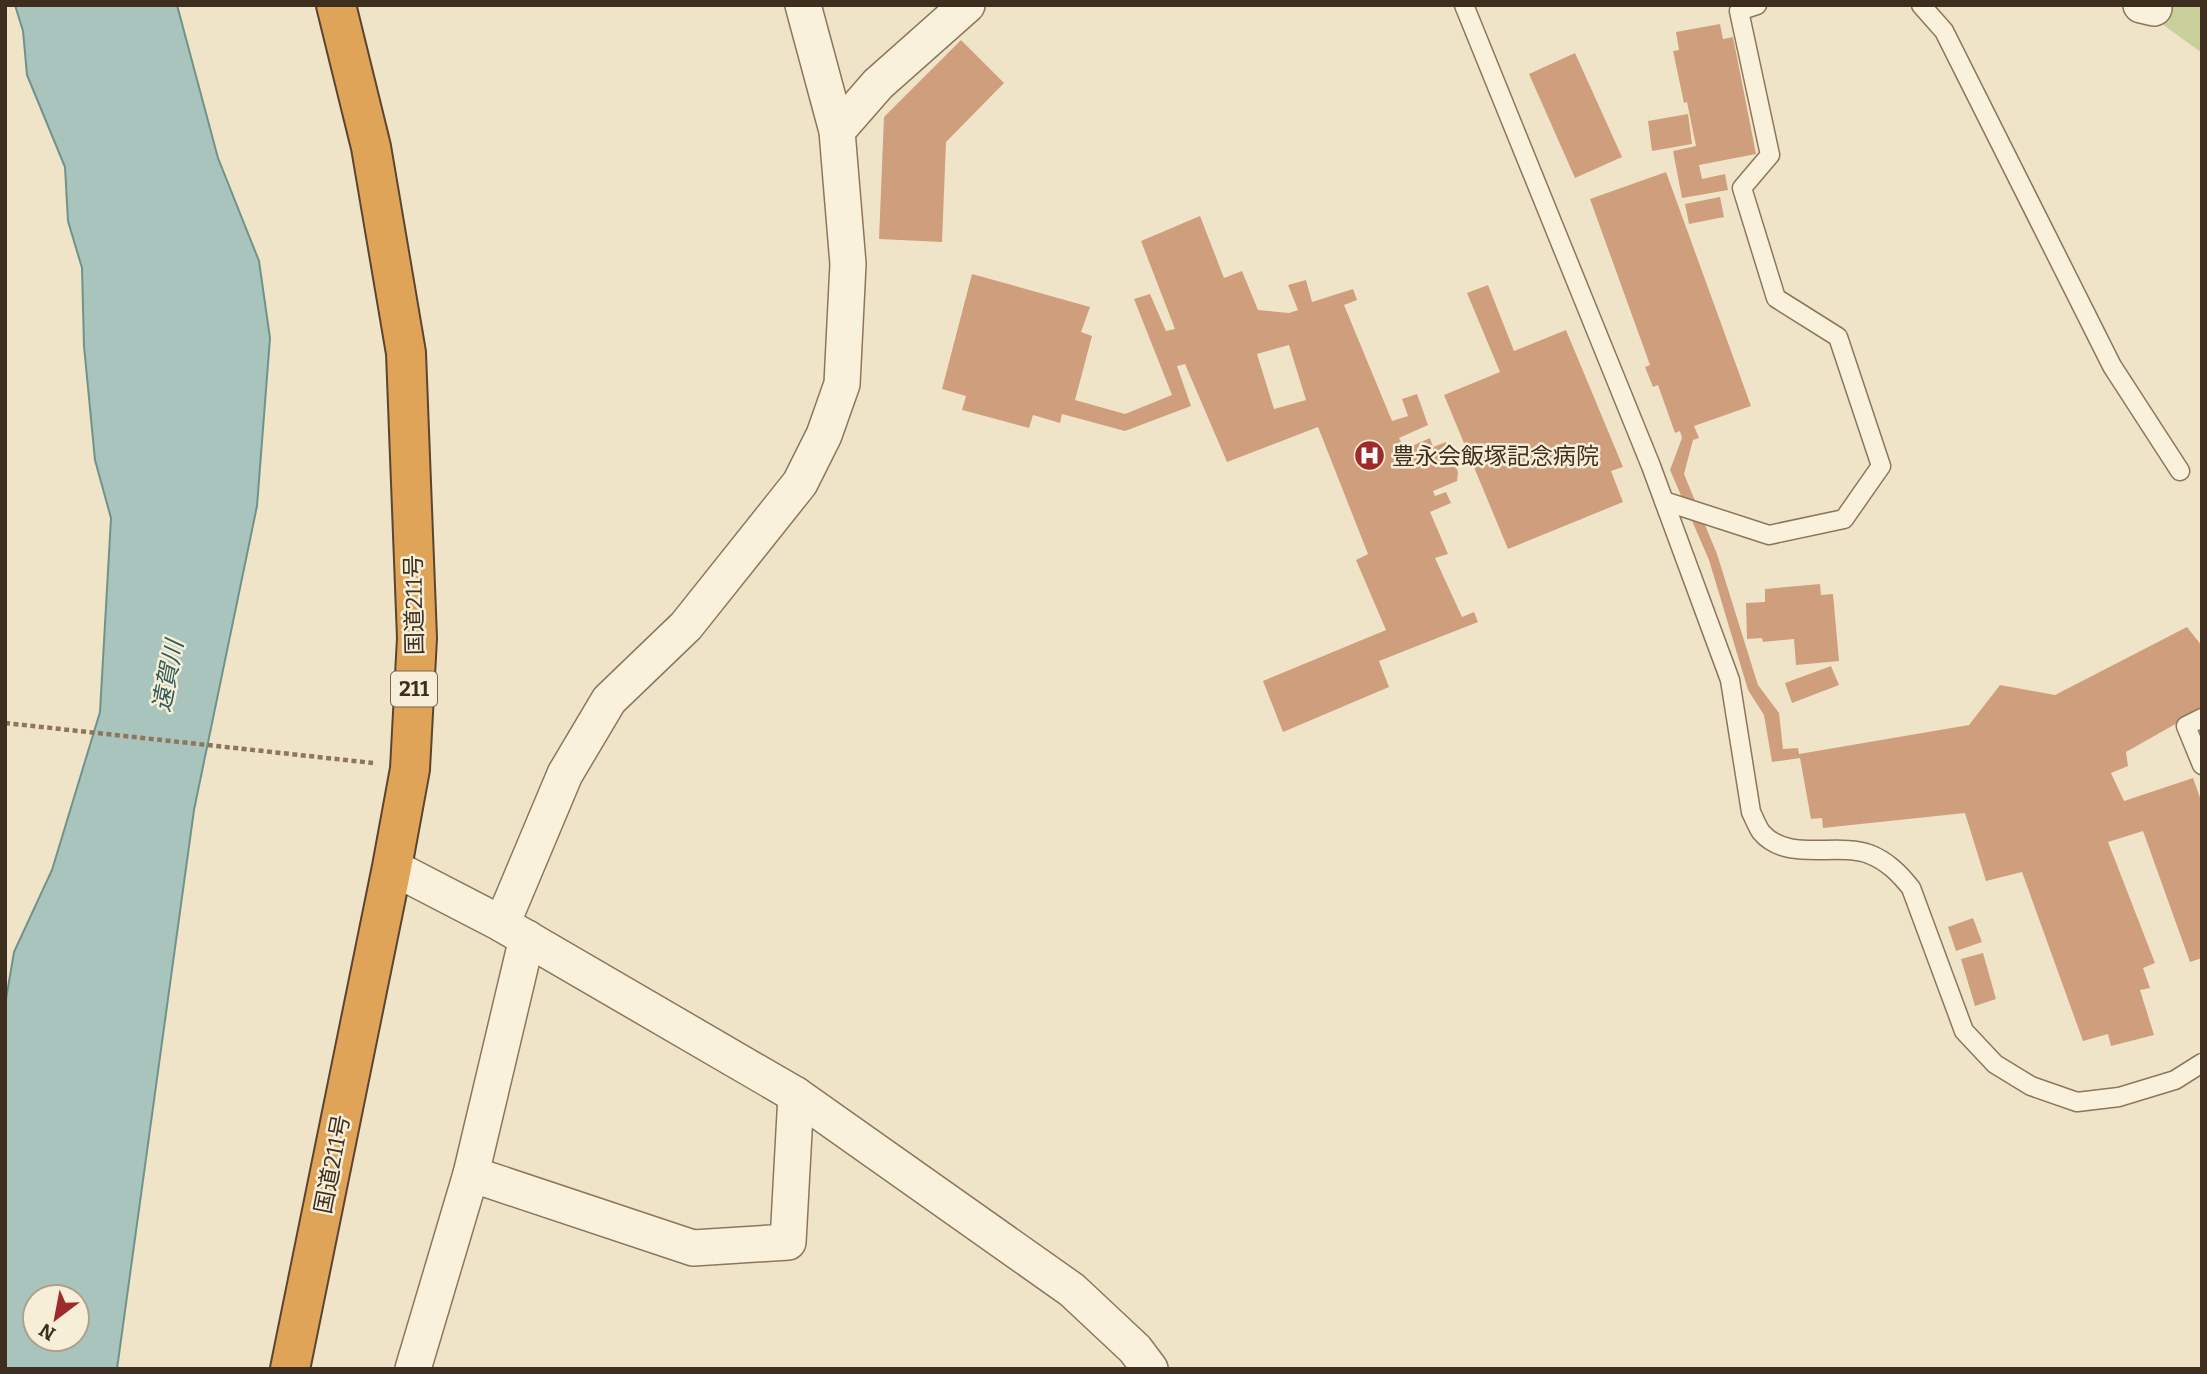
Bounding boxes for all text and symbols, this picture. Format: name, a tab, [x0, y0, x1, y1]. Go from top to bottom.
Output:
hospital icon: 豊永会飯塚記念病院	[1352, 439, 1386, 473]
place label: 豊永会飯塚記念病院	[1392, 442, 1599, 470]
street label: 国道211号	[399, 555, 429, 655]
water label: 遠賀川	[147, 635, 189, 714]
road number: 211	[391, 672, 437, 706]
street label: 国道211号	[309, 1112, 355, 1216]
north arrow	[21, 1283, 91, 1353]
text: N	[35, 1318, 60, 1346]

